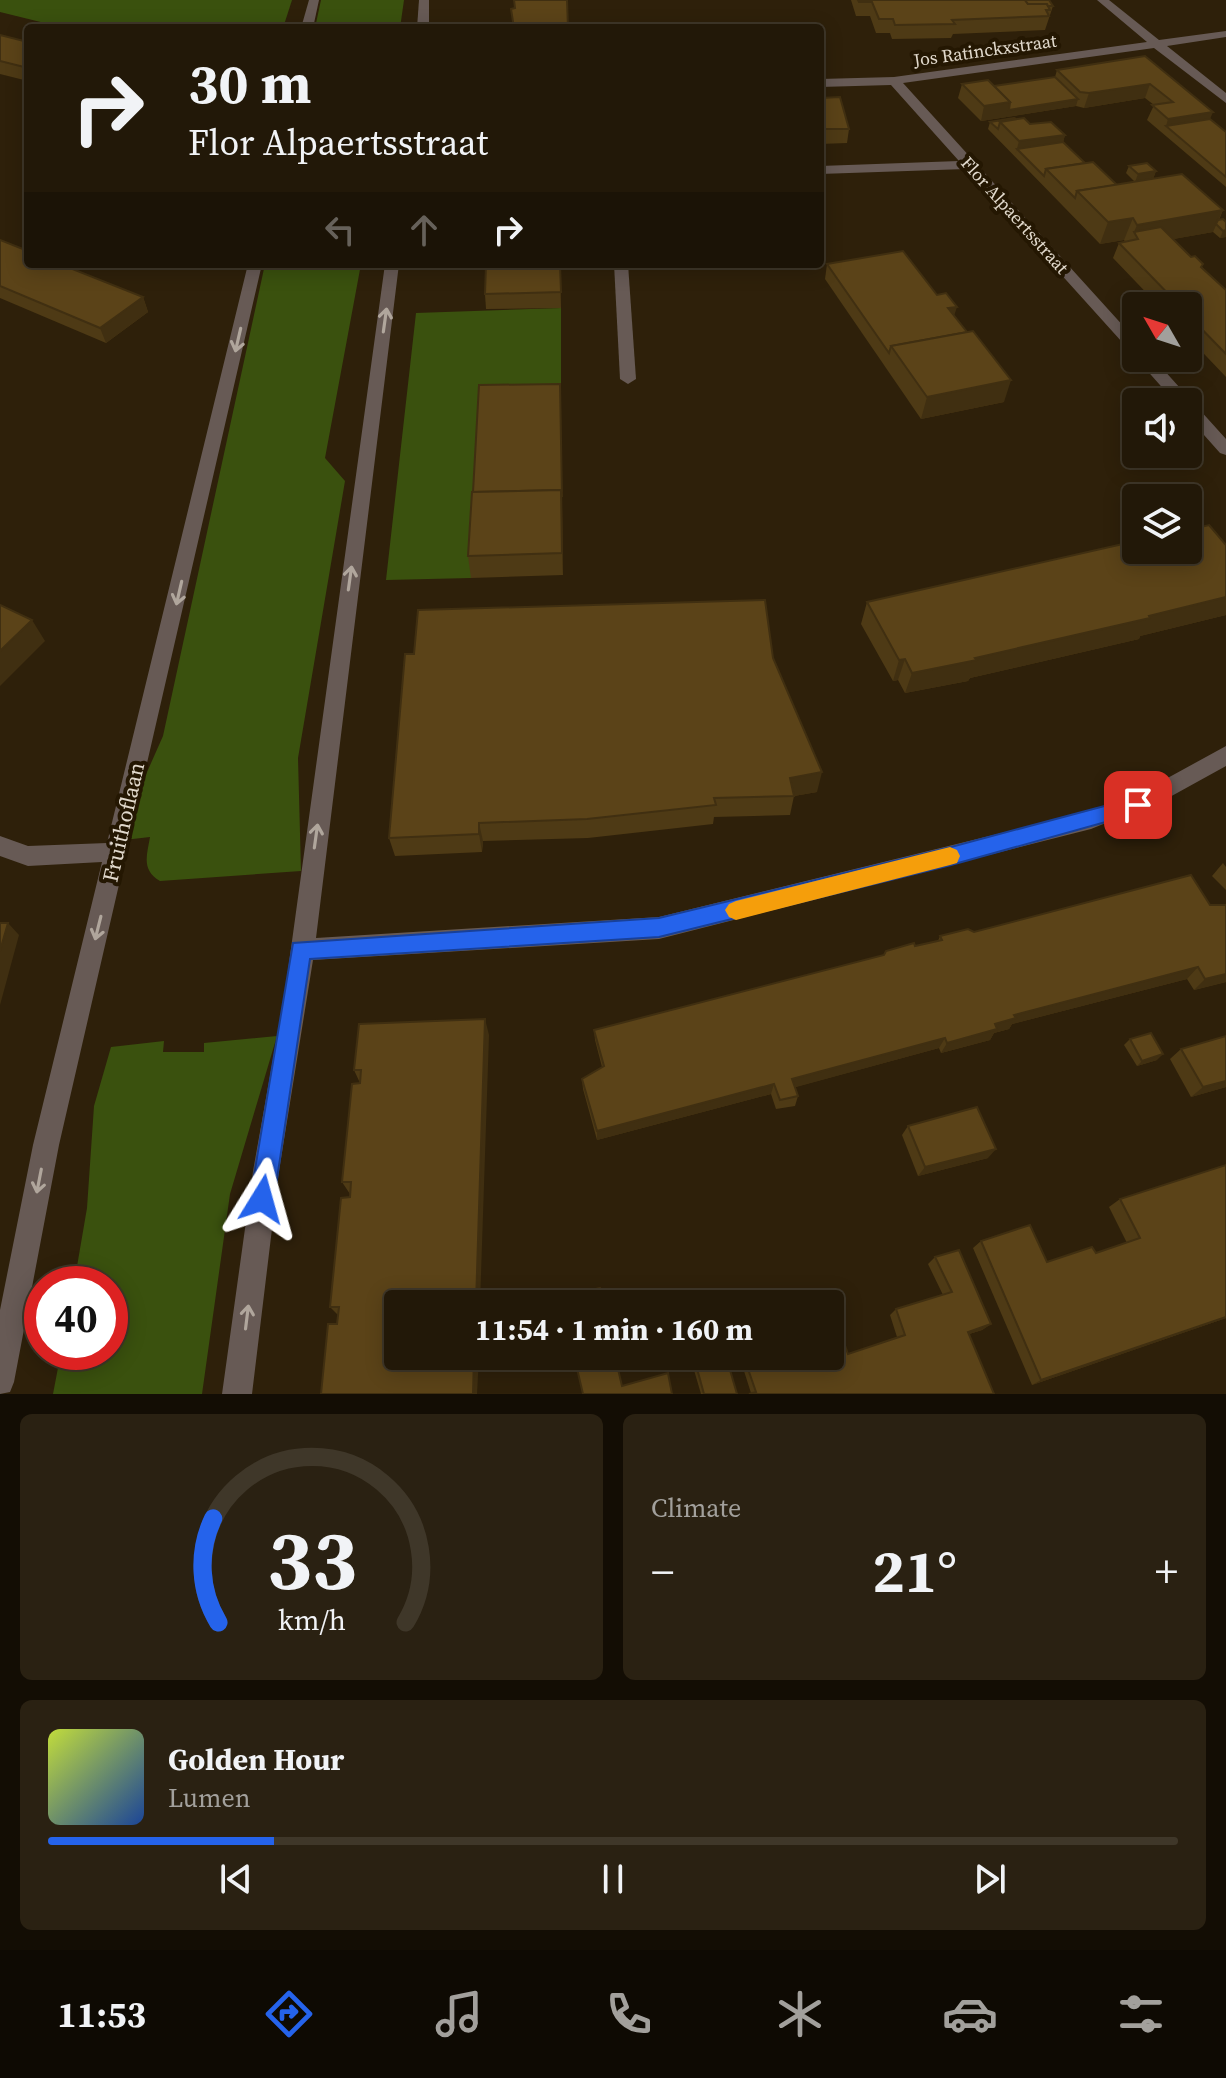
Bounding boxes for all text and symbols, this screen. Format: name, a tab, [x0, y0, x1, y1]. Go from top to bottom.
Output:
street label: Jos Ratinckxstraat	[911, 28, 1058, 73]
text: 30 m	[188, 45, 311, 122]
icon: right	[56, 56, 160, 160]
text: Flor Alpaertsstraat	[188, 118, 488, 167]
street label: Flor Alpaertsstraat	[955, 151, 1075, 279]
icon: left	[318, 208, 362, 252]
icon: ahead	[402, 208, 446, 252]
icon: right	[486, 208, 530, 252]
north arrow	[1122, 292, 1202, 372]
map controls	[1122, 292, 1202, 564]
one-way arrow	[378, 308, 393, 333]
one-way arrow	[230, 327, 245, 352]
button: sound	[1122, 388, 1202, 468]
button: layers	[1122, 484, 1202, 564]
one-way arrow	[343, 566, 358, 591]
one-way arrow	[170, 580, 185, 606]
street label: Fruithoflaan	[95, 759, 151, 885]
pin	[1104, 771, 1172, 839]
icon: arrive	[1116, 783, 1160, 827]
one-way arrow	[309, 824, 324, 849]
one-way arrow	[89, 914, 104, 940]
position arrow	[220, 1157, 304, 1241]
one-way arrow	[31, 1168, 46, 1193]
speed limit sign: 40	[24, 1266, 128, 1370]
one-way arrow	[240, 1305, 255, 1330]
text: 11:54 · 1 min · 160 m	[475, 1309, 753, 1350]
text: Climate	[651, 1490, 741, 1526]
text: 33	[266, 1503, 357, 1617]
text: 21°	[872, 1530, 957, 1612]
text: −	[651, 1541, 674, 1602]
text: +	[1155, 1541, 1178, 1602]
text: km/h	[277, 1600, 346, 1640]
text: Golden Hour	[168, 1739, 344, 1780]
text: Lumen	[168, 1780, 250, 1816]
icon: previous	[214, 1857, 258, 1901]
icon: pause	[591, 1857, 635, 1901]
icon: next	[968, 1857, 1012, 1901]
icon: directions	[261, 1986, 317, 2042]
icon: music	[431, 1986, 487, 2042]
icon: phone	[601, 1986, 657, 2042]
icon: climate	[772, 1986, 828, 2042]
icon: car	[942, 1986, 998, 2042]
icon: filters	[1113, 1986, 1169, 2042]
text: 11:53	[57, 1990, 146, 2039]

